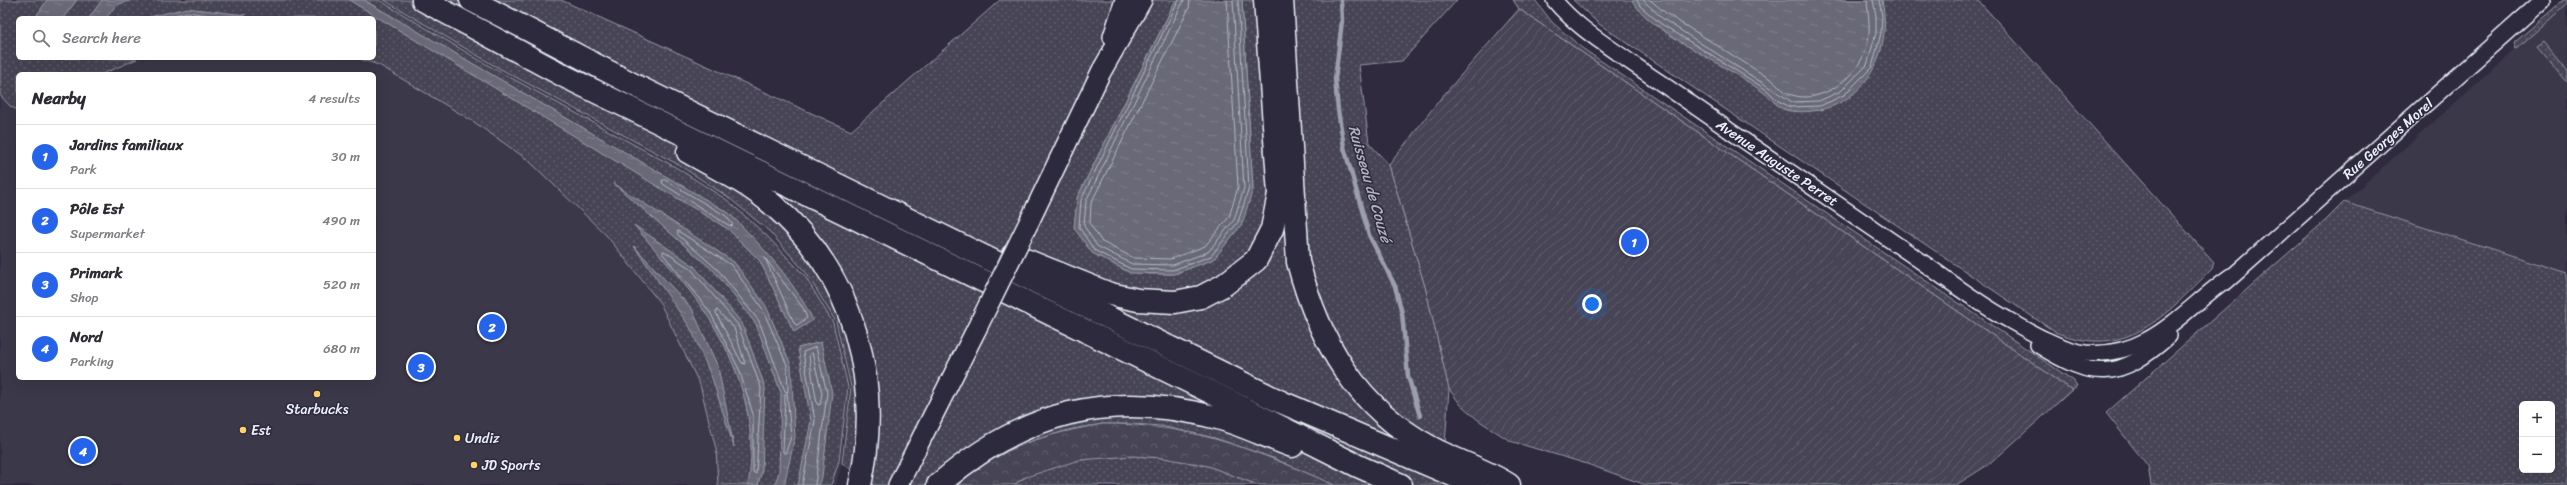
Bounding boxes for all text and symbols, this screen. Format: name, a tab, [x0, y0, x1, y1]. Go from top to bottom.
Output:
search box	[16, 16, 376, 60]
text: Search here	[62, 25, 141, 51]
icon: search	[30, 27, 52, 49]
text: Nearby	[32, 83, 86, 113]
text: 4 results	[308, 87, 360, 110]
street label: Rue Georges Morel	[2337, 91, 2440, 186]
street label: Avenue Auguste Perret	[1710, 112, 1843, 213]
water label: Ruisseau de Couzé	[1341, 122, 1400, 248]
text: Jardins familiaux	[70, 132, 183, 158]
text: 1	[42, 145, 48, 168]
text: 30 m	[331, 145, 360, 168]
text: Park	[70, 158, 97, 181]
text: Pôle Est	[70, 196, 124, 222]
text: 2	[41, 209, 49, 232]
text: 490 m	[322, 209, 360, 232]
text: Supermarket	[70, 222, 145, 245]
pin: 1	[1621, 227, 1647, 257]
text: Primark	[70, 260, 123, 286]
text: 3	[41, 273, 49, 296]
text: 520 m	[323, 273, 360, 296]
text: Shop	[70, 286, 98, 309]
your location	[1582, 294, 1602, 314]
pin: 2	[479, 312, 505, 342]
text: Nord	[70, 324, 102, 350]
text: 4	[41, 337, 49, 360]
text: 680 m	[323, 337, 360, 360]
text: Parking	[70, 350, 114, 373]
pin: 3	[408, 352, 434, 382]
marker: Starbucks	[312, 389, 322, 399]
place label: Starbucks	[286, 397, 349, 422]
map controls	[2519, 401, 2555, 473]
button: +	[2519, 401, 2555, 437]
place label: Est	[251, 418, 271, 443]
marker: Est	[238, 425, 248, 435]
place label: Undiz	[465, 426, 500, 451]
marker: Undiz	[452, 433, 462, 443]
pin: 4	[70, 436, 96, 466]
button: −	[2519, 437, 2555, 473]
place label: JD Sports	[481, 453, 541, 478]
marker: JD Sports	[469, 460, 479, 470]

